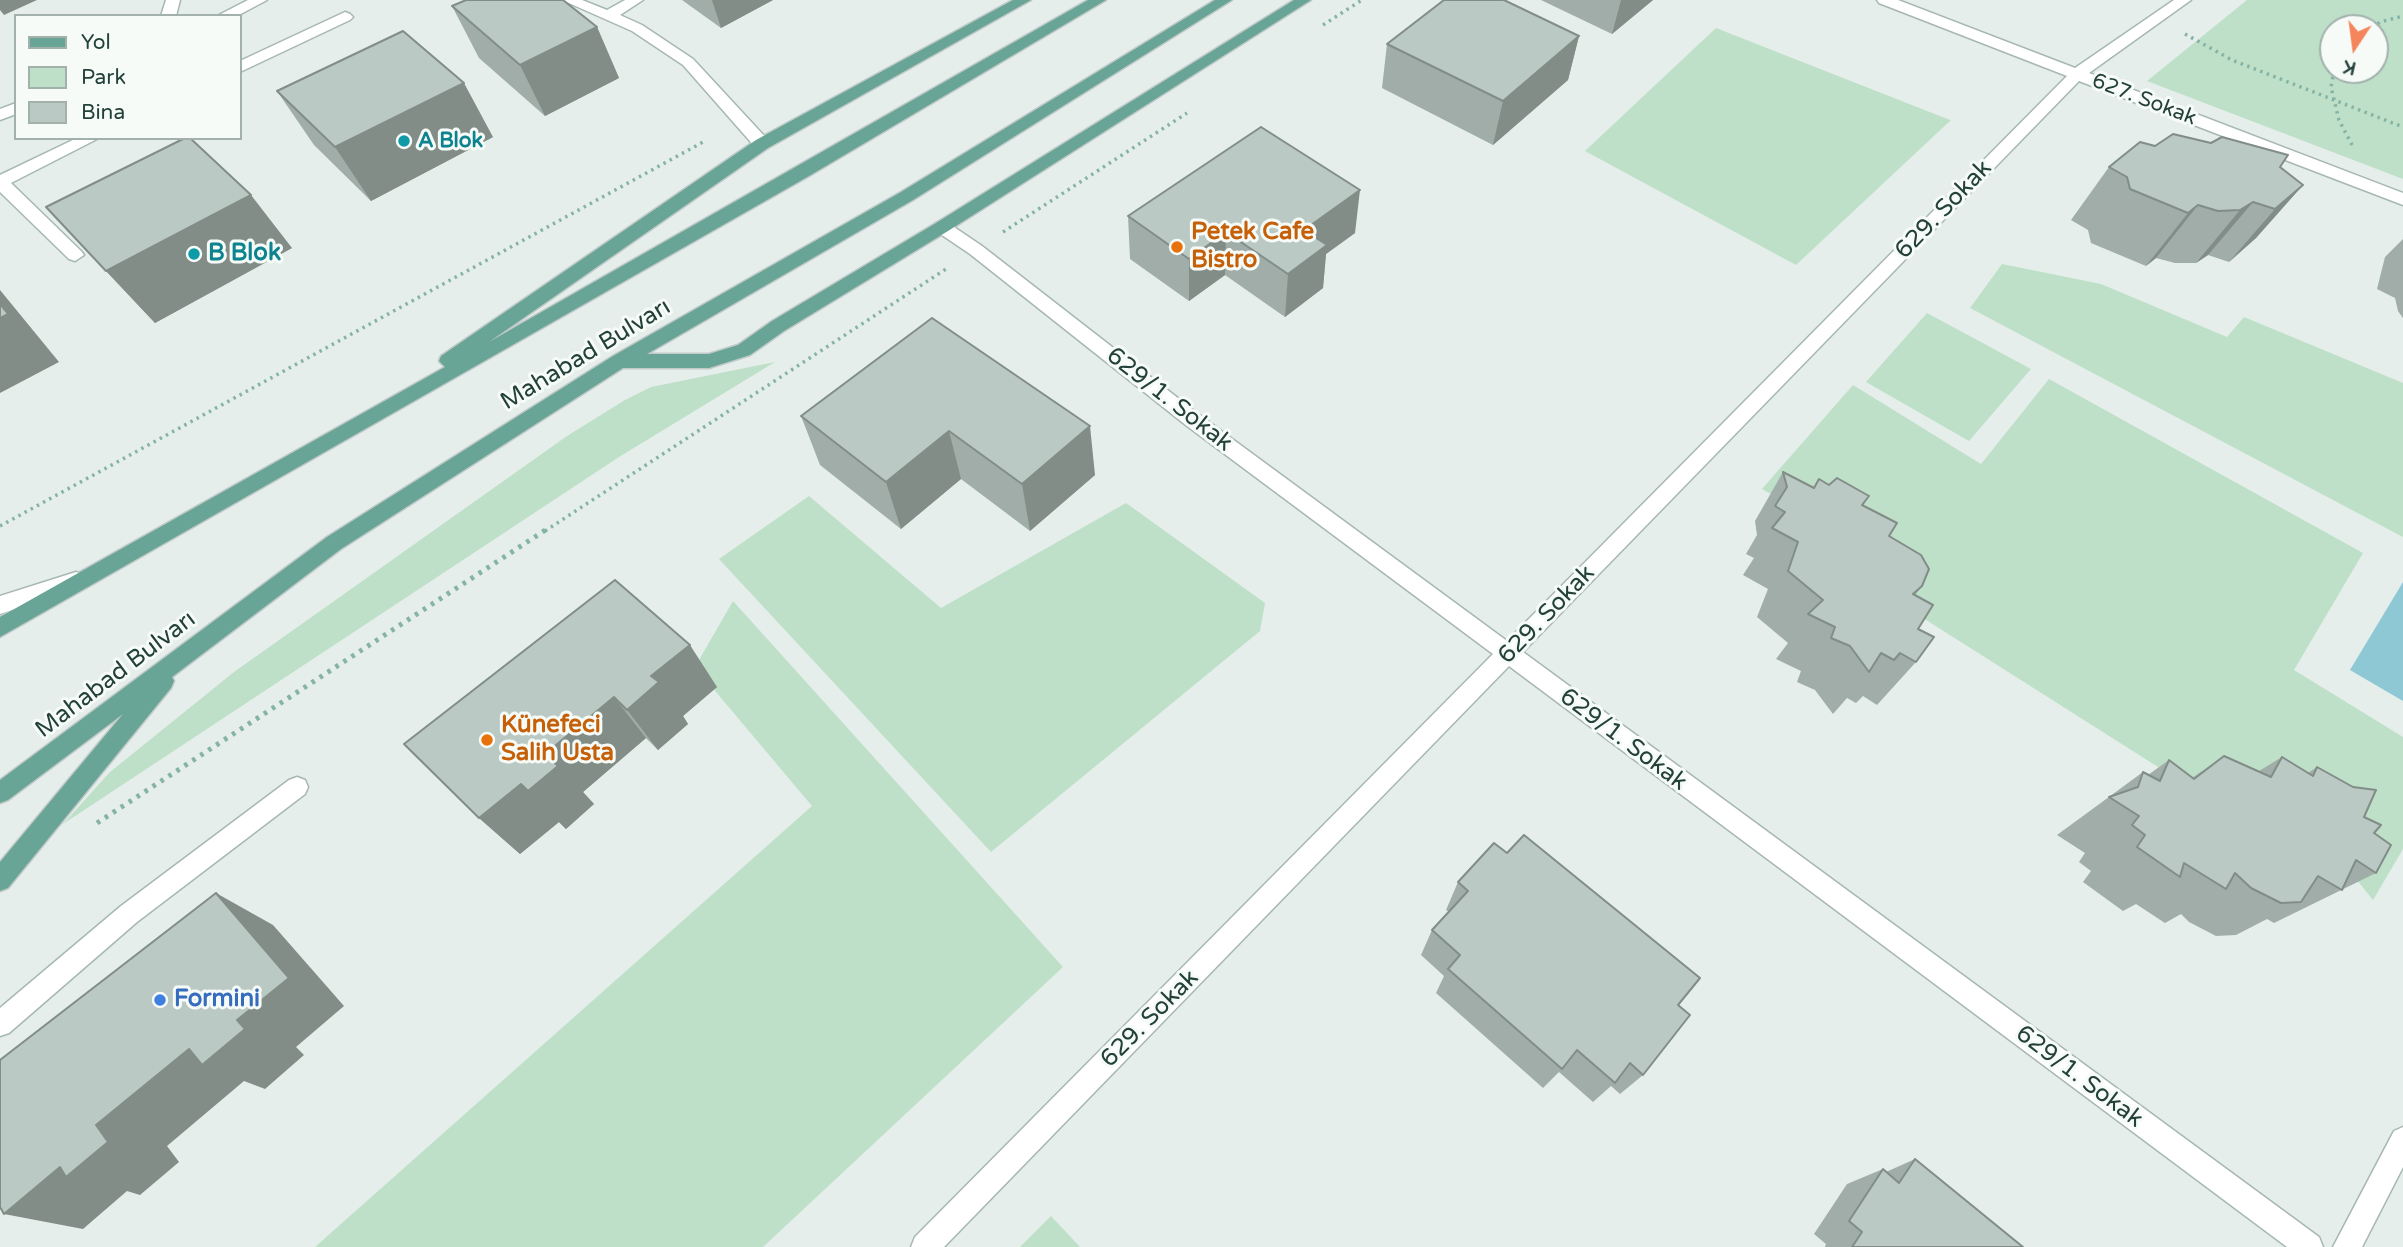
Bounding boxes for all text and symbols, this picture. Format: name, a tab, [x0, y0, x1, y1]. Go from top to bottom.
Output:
legend	[14, 14, 242, 140]
north arrow	[2319, 14, 2389, 84]
text: Yol	[81, 30, 111, 55]
text: K	[2341, 55, 2358, 80]
text: Park	[81, 65, 126, 90]
street label: 627. Sokak	[2088, 69, 2200, 131]
text: Bina	[81, 100, 125, 125]
place label: A Blok	[418, 128, 483, 154]
marker: A Blok	[396, 133, 412, 149]
street label: 629. Sokak	[1890, 155, 1998, 265]
place label: Petek Cafe Bistro	[1191, 219, 1314, 275]
marker: Petek Cafe Bistro	[1169, 239, 1185, 255]
place label: B Blok	[208, 240, 281, 268]
marker: B Blok	[186, 246, 202, 262]
street label: Mahabad Bulvarı	[496, 293, 676, 417]
street label: 629/1. Sokak	[1100, 342, 1238, 458]
street label: 629. Sokak	[1493, 560, 1601, 670]
street label: Mahabad Bulvarı	[30, 605, 202, 745]
street label: 629/1. Sokak	[1554, 683, 1692, 797]
place label: Künefeci Salih Usta	[501, 712, 614, 768]
marker: Künefeci Salih Usta	[479, 732, 495, 748]
street label: 629. Sokak	[1095, 964, 1205, 1074]
place label: Formini	[174, 986, 260, 1014]
marker: Formini	[152, 992, 168, 1008]
street label: 629/1. Sokak	[2010, 1020, 2148, 1134]

